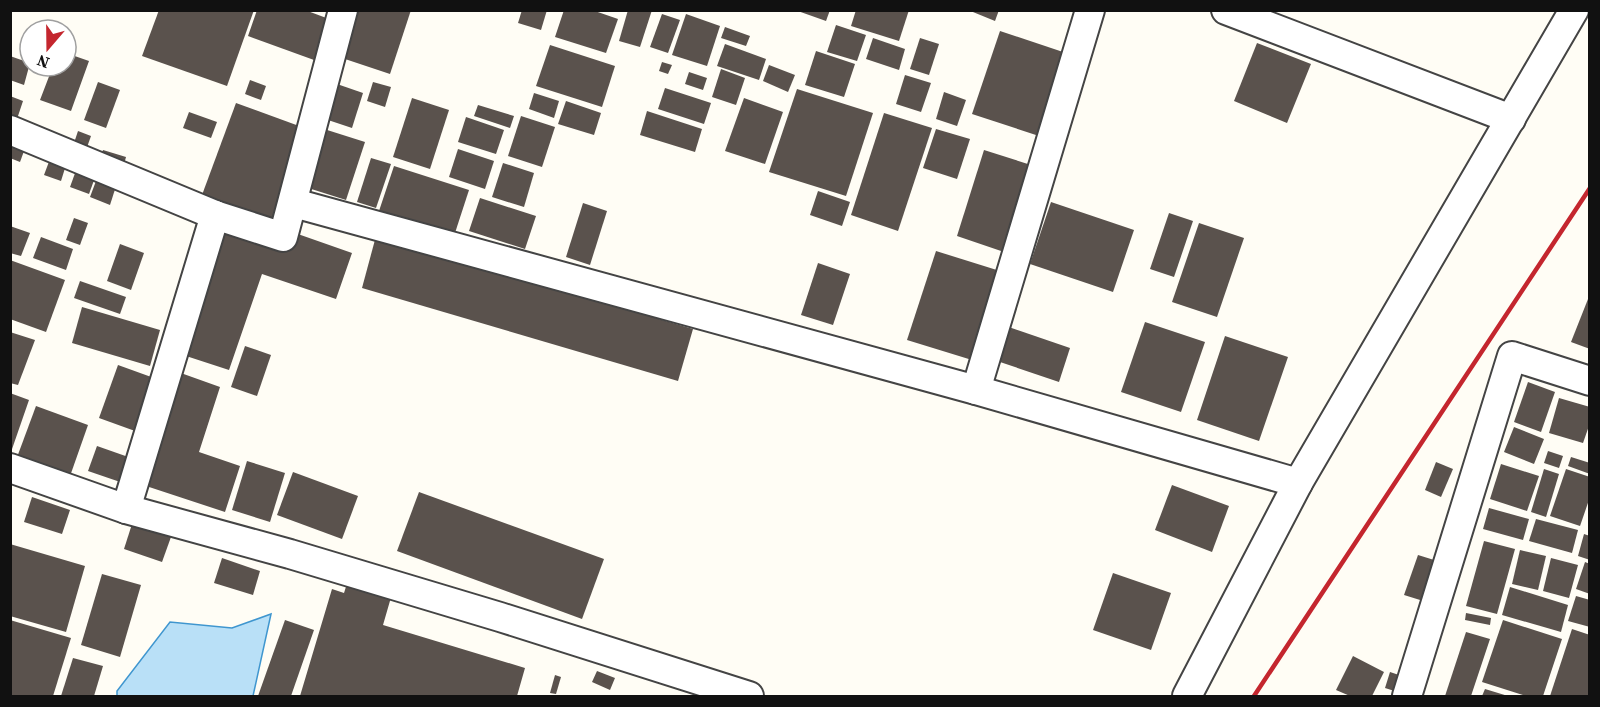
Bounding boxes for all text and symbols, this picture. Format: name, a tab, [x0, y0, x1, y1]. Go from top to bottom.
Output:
north arrow	[18, 18, 78, 78]
text: N	[33, 50, 52, 74]

